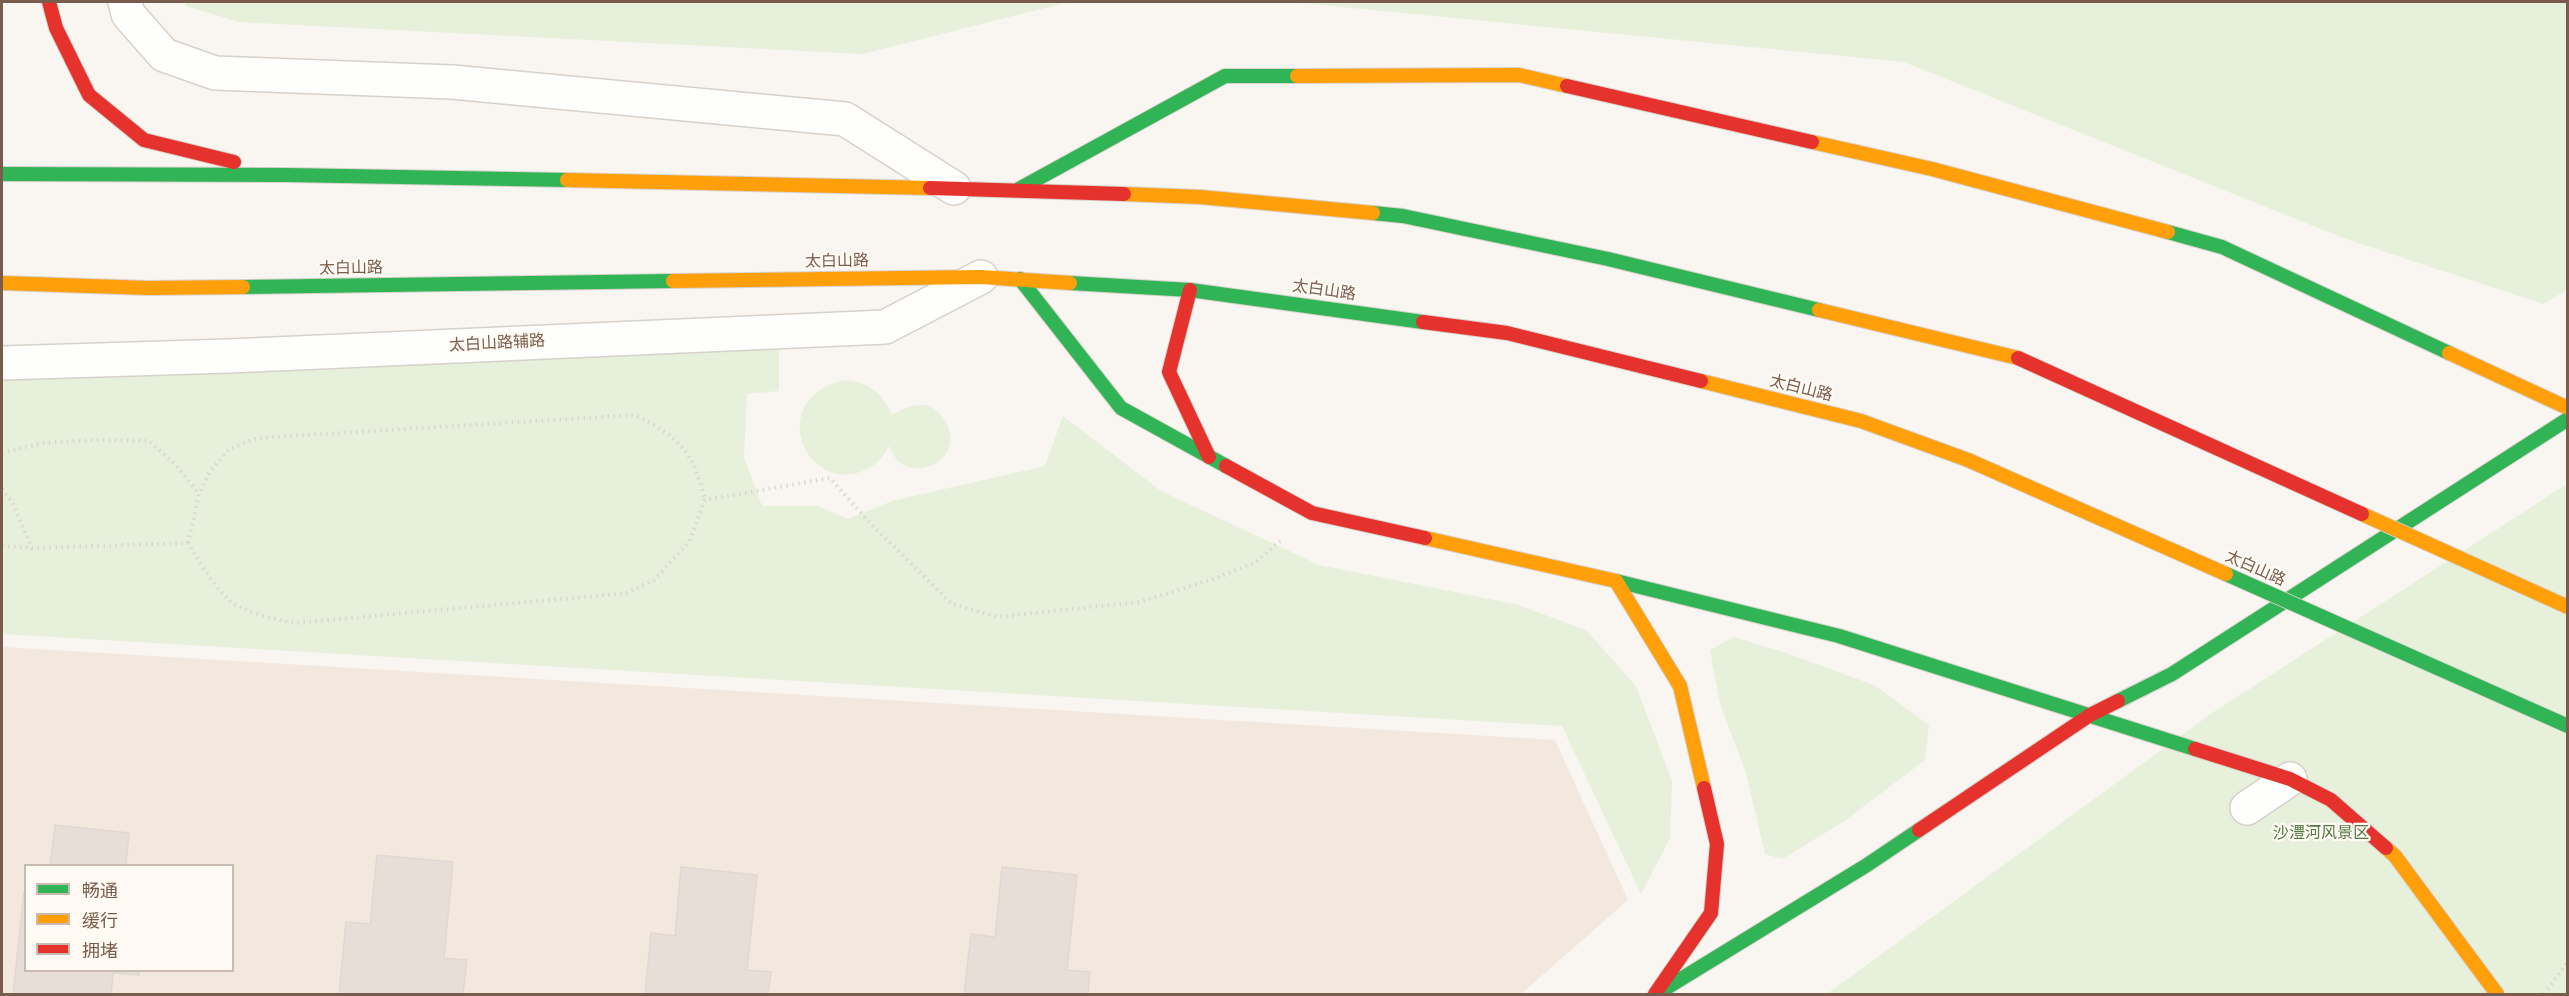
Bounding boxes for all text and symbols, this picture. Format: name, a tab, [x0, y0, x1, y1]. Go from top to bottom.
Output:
street label: 太白山路	[805, 252, 869, 272]
street label: 太白山路	[319, 259, 383, 279]
street label: 太白山路	[1291, 277, 1357, 305]
street label: 太白山路辅路	[449, 332, 545, 356]
street label: 太白山路	[1768, 372, 1834, 406]
street label: 太白山路	[2222, 547, 2288, 591]
park label: 沙澧河风景区	[2273, 824, 2369, 844]
legend	[24, 864, 234, 972]
text: 畅通	[82, 880, 118, 901]
text: 缓行	[82, 910, 118, 931]
text: 拥堵	[82, 940, 118, 961]

